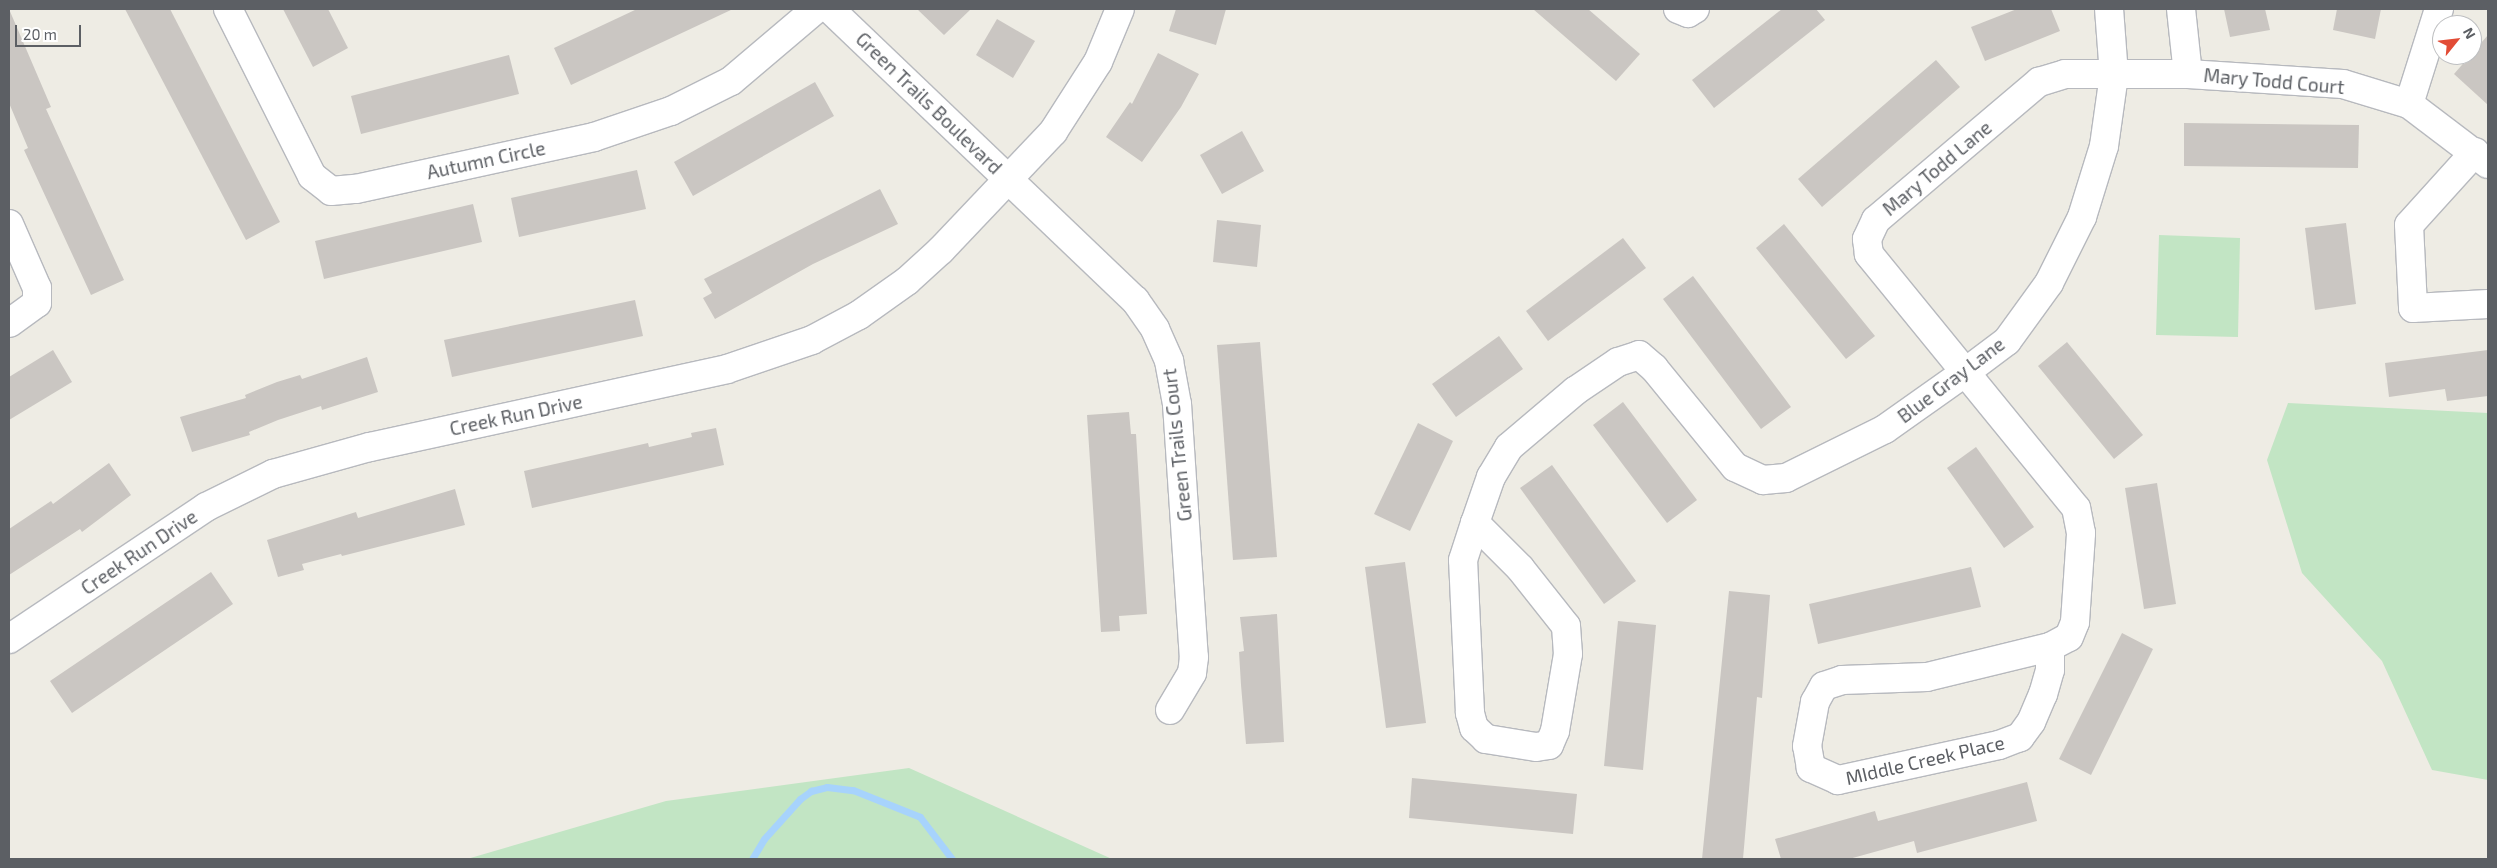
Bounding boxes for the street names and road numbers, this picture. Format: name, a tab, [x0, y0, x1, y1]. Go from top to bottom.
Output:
street label: Green Trails Boulevard	[851, 27, 1007, 179]
street label: Mary Todd Court	[2202, 63, 2346, 99]
street label: Mary Todd Lane	[1878, 116, 1996, 220]
street label: Autumn Circle	[425, 136, 547, 184]
street label: Blue Gray Lane	[1893, 332, 2009, 428]
street label: Green Trails Court	[1158, 367, 1196, 523]
street label: Creek Run Drive	[447, 390, 585, 440]
street label: Creek Run Drive	[76, 505, 202, 599]
street label: MIddle Creek Place	[1843, 731, 2007, 789]

